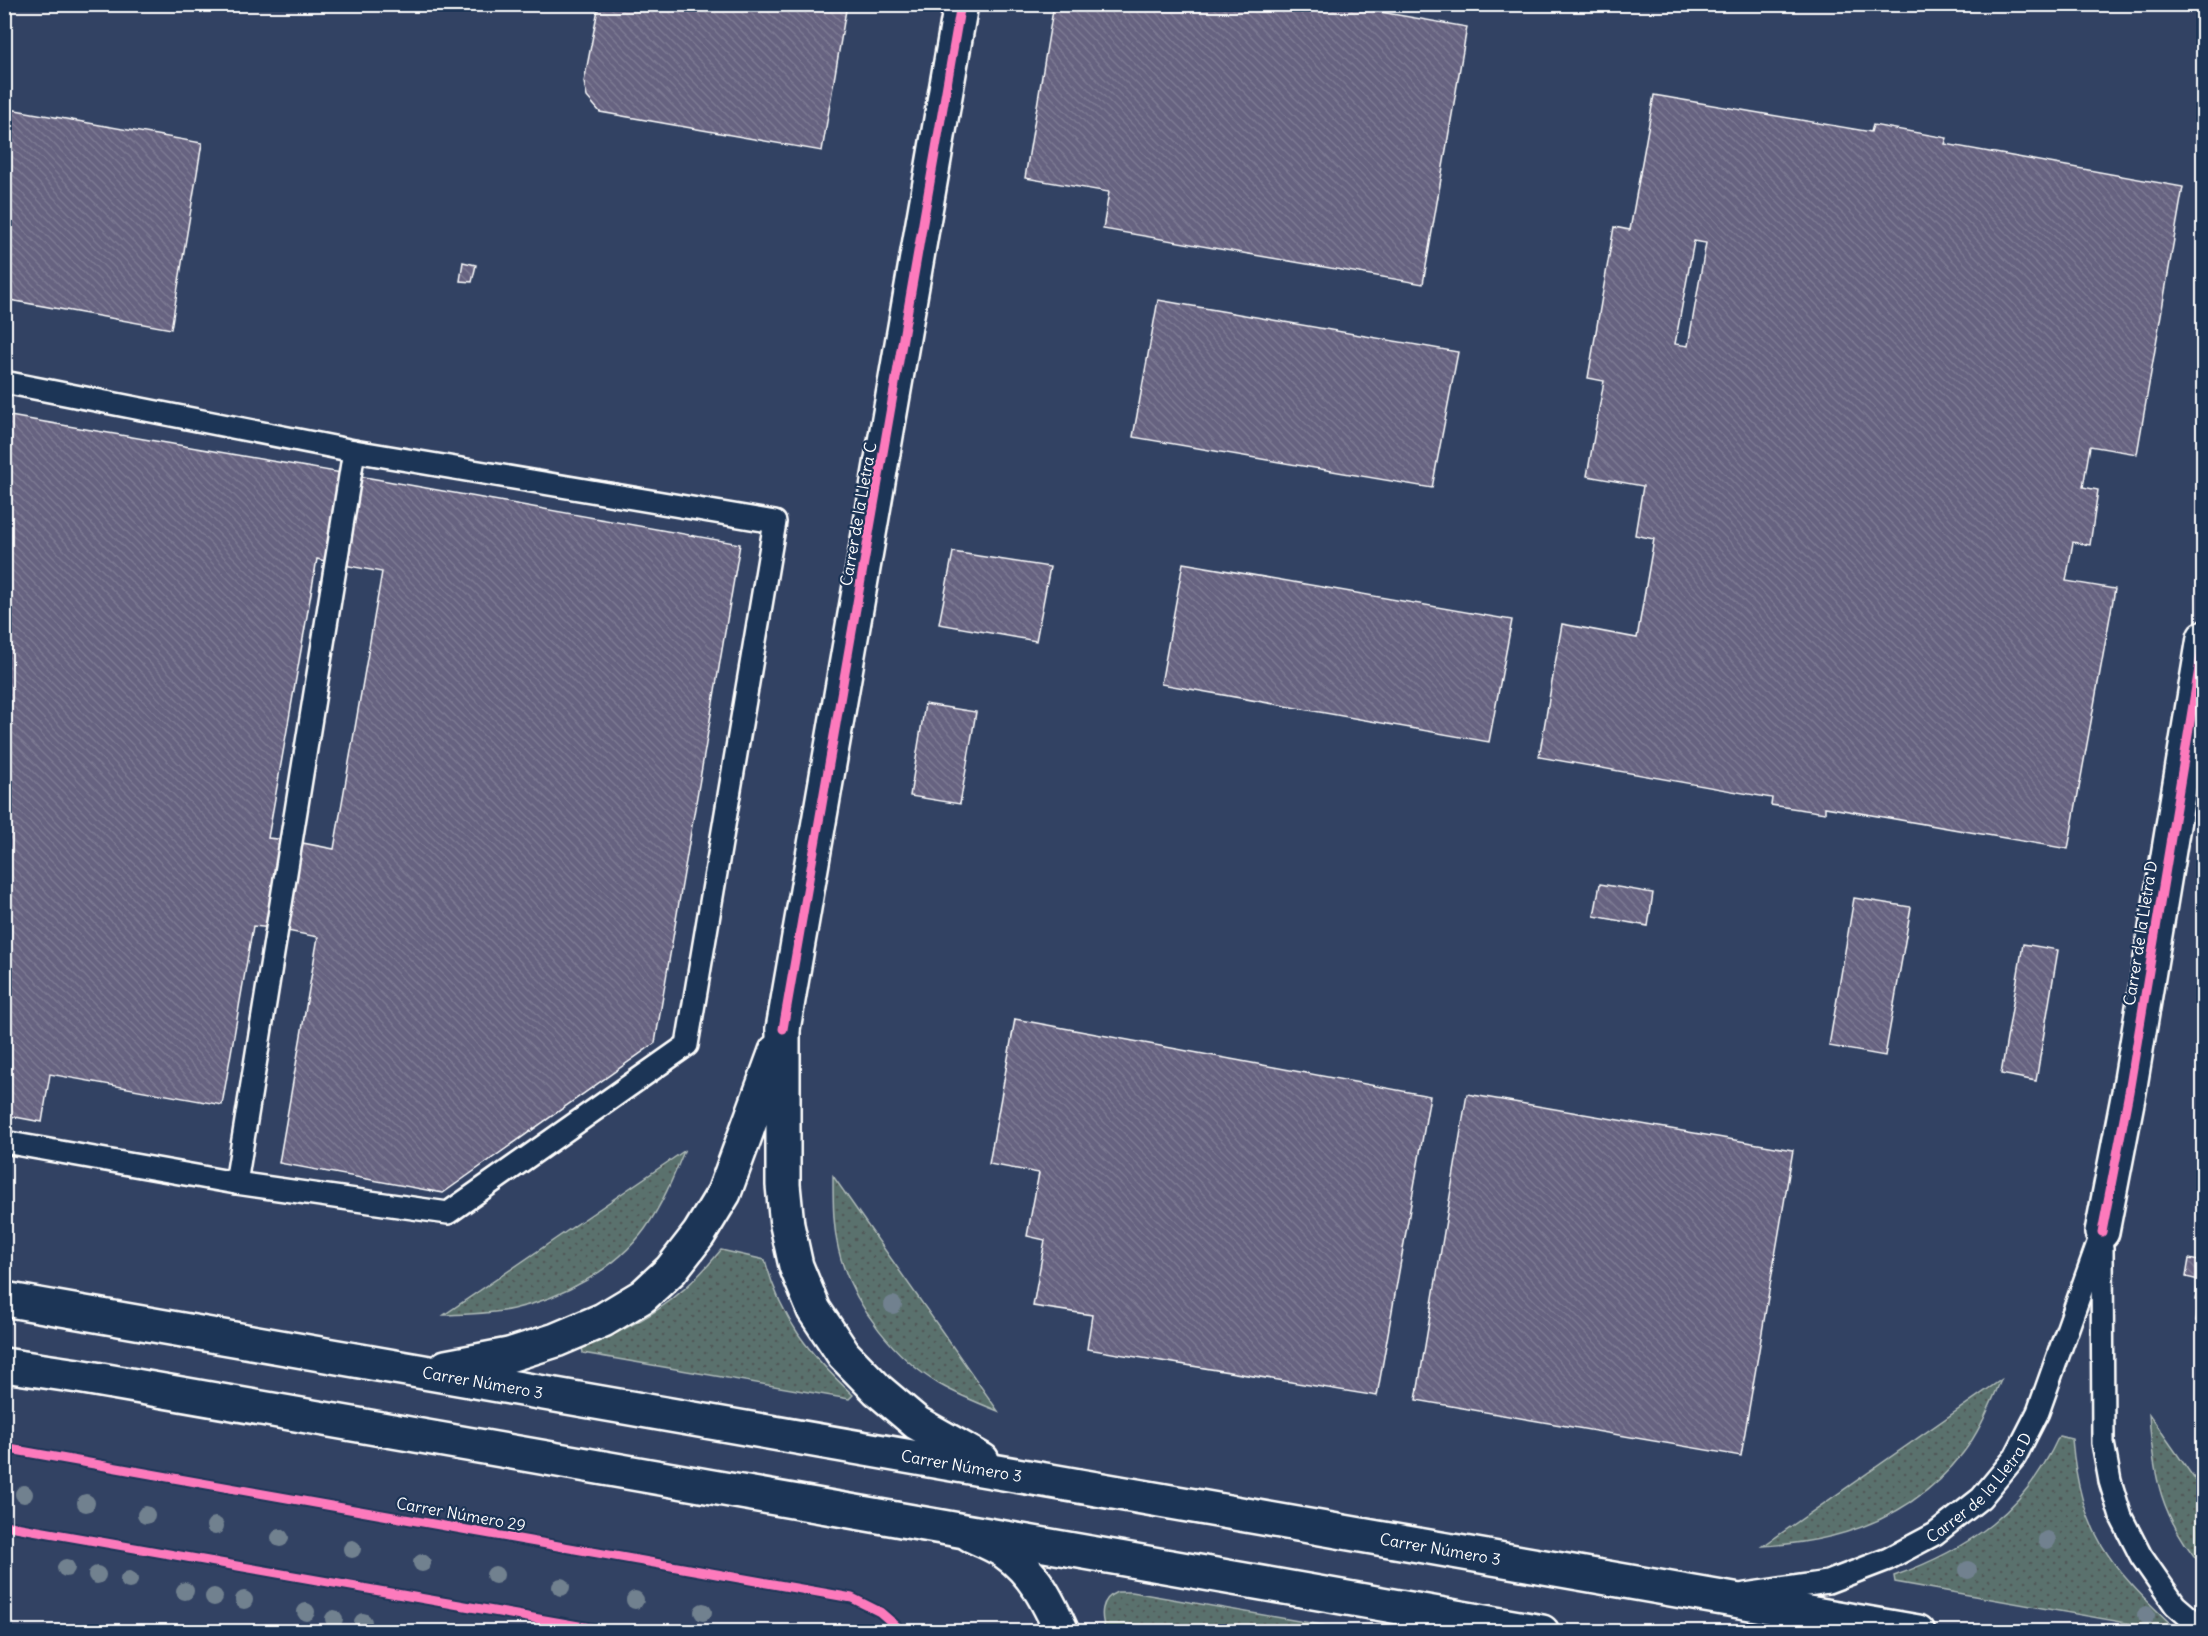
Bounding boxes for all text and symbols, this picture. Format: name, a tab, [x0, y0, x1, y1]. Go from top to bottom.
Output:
street label: Carrer de la Lletra C	[836, 441, 880, 587]
street label: Carrer de la Lletra D	[2119, 859, 2161, 1007]
street label: Carrer Número 3	[421, 1362, 545, 1403]
street label: Carrer de la Lletra D	[1923, 1429, 2036, 1547]
street label: Carrer Número 3	[900, 1445, 1024, 1486]
street label: Carrer Número 29	[395, 1493, 527, 1535]
street label: Carrer Número 3	[1378, 1529, 1502, 1569]

